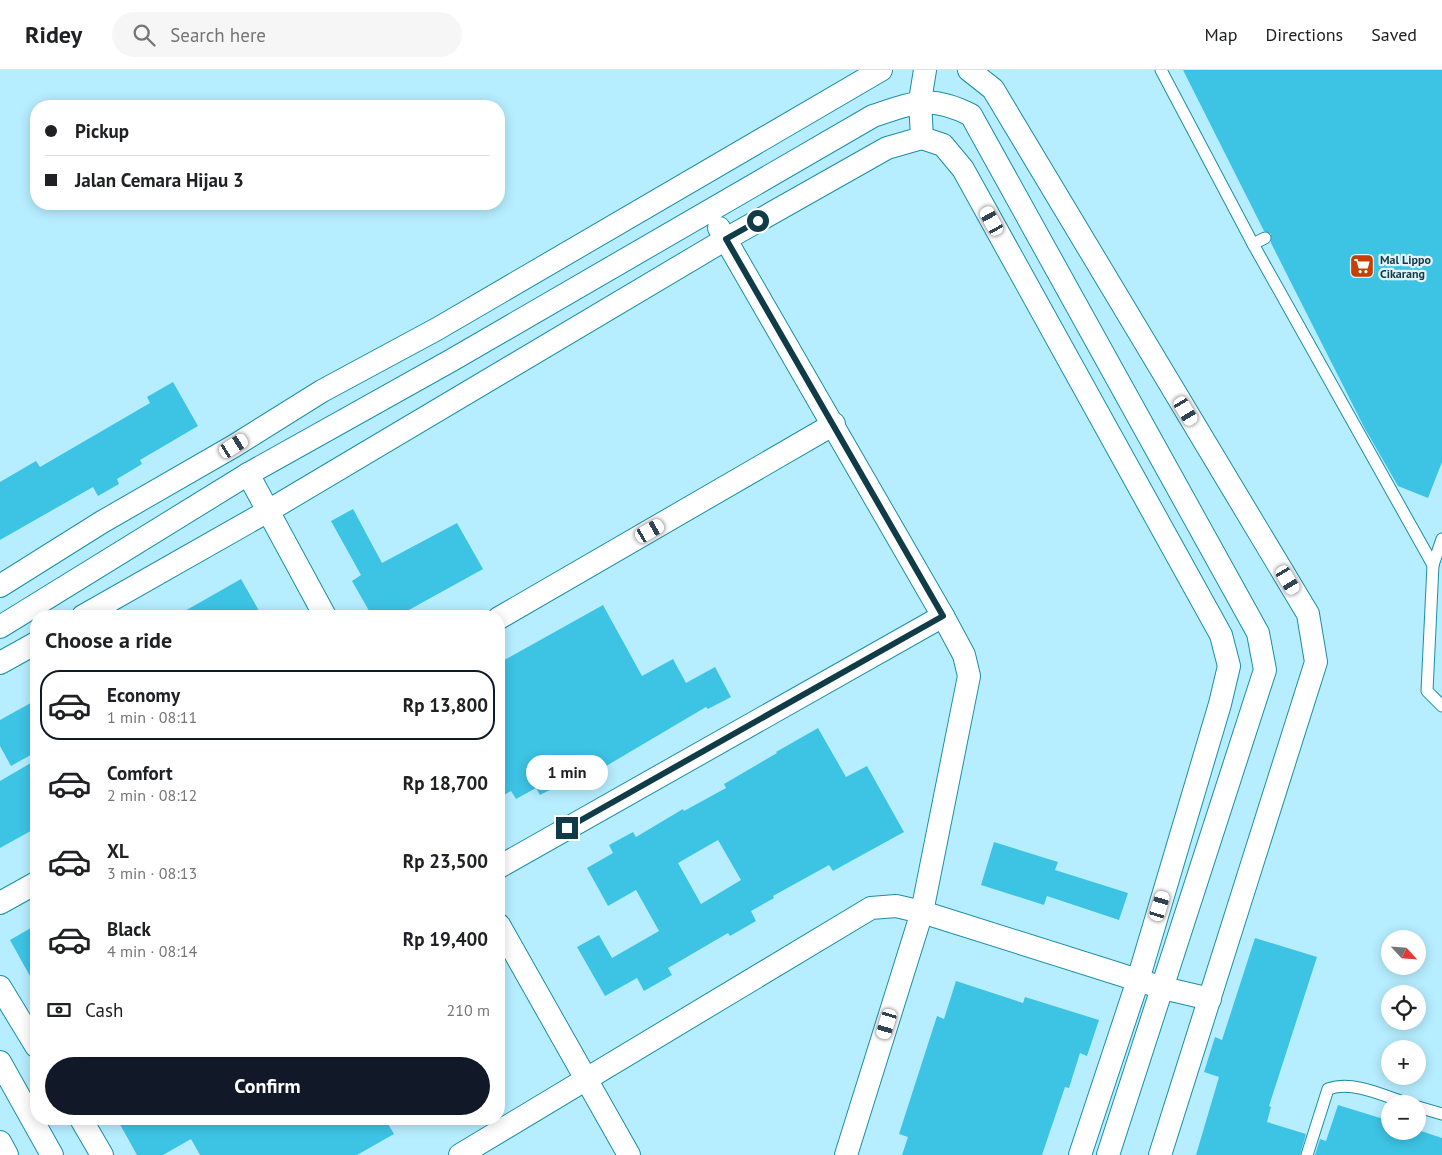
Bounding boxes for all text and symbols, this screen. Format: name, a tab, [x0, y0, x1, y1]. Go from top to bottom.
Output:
search box	[112, 12, 462, 57]
text: Ridey	[25, 19, 82, 50]
icon: search	[130, 21, 158, 49]
text: Search here	[170, 23, 266, 47]
text: Map	[1205, 23, 1237, 46]
text: Directions	[1265, 23, 1343, 46]
text: Saved	[1371, 23, 1417, 46]
text: Pickup	[75, 119, 129, 143]
text: Jalan Cemara Hijau 3	[75, 168, 244, 192]
car	[978, 204, 1005, 238]
route start	[747, 210, 769, 232]
place label: Mal Lippo Cikarang	[1380, 252, 1431, 281]
supermarket icon: Mal Lippo Cikarang	[1349, 253, 1375, 279]
car	[1171, 394, 1200, 428]
car	[217, 432, 250, 460]
car	[633, 517, 666, 545]
car	[1273, 563, 1302, 597]
text: Choose a ride	[45, 626, 172, 654]
icon: car	[47, 683, 92, 728]
text: Economy	[107, 683, 180, 707]
text: Rp 13,800	[403, 693, 488, 717]
text: 1 min · 08:11	[107, 707, 197, 727]
callout: 1 min	[526, 756, 608, 790]
icon: car	[47, 761, 92, 806]
text: Comfort	[107, 761, 173, 785]
text: 1 min	[547, 762, 587, 782]
text: Rp 18,700	[403, 771, 488, 795]
text: 2 min · 08:12	[107, 785, 197, 805]
route end	[556, 817, 578, 839]
icon: car	[47, 839, 92, 884]
text: XL	[107, 839, 129, 863]
text: Rp 23,500	[403, 849, 488, 873]
text: 3 min · 08:13	[107, 863, 197, 883]
car	[1148, 889, 1171, 923]
icon: car	[47, 917, 92, 962]
text: Black	[107, 917, 151, 941]
text: Rp 19,400	[403, 927, 488, 951]
north arrow	[1381, 930, 1426, 975]
map controls	[1381, 930, 1426, 1140]
text: 4 min · 08:14	[107, 941, 197, 961]
button: locate	[1381, 985, 1426, 1030]
icon: cash	[45, 996, 73, 1024]
text: Cash	[85, 998, 123, 1022]
text: 210 m	[447, 1000, 490, 1020]
car	[875, 1007, 898, 1041]
button: +	[1381, 1040, 1426, 1085]
button: Confirm	[45, 1057, 490, 1115]
button: −	[1381, 1095, 1426, 1140]

